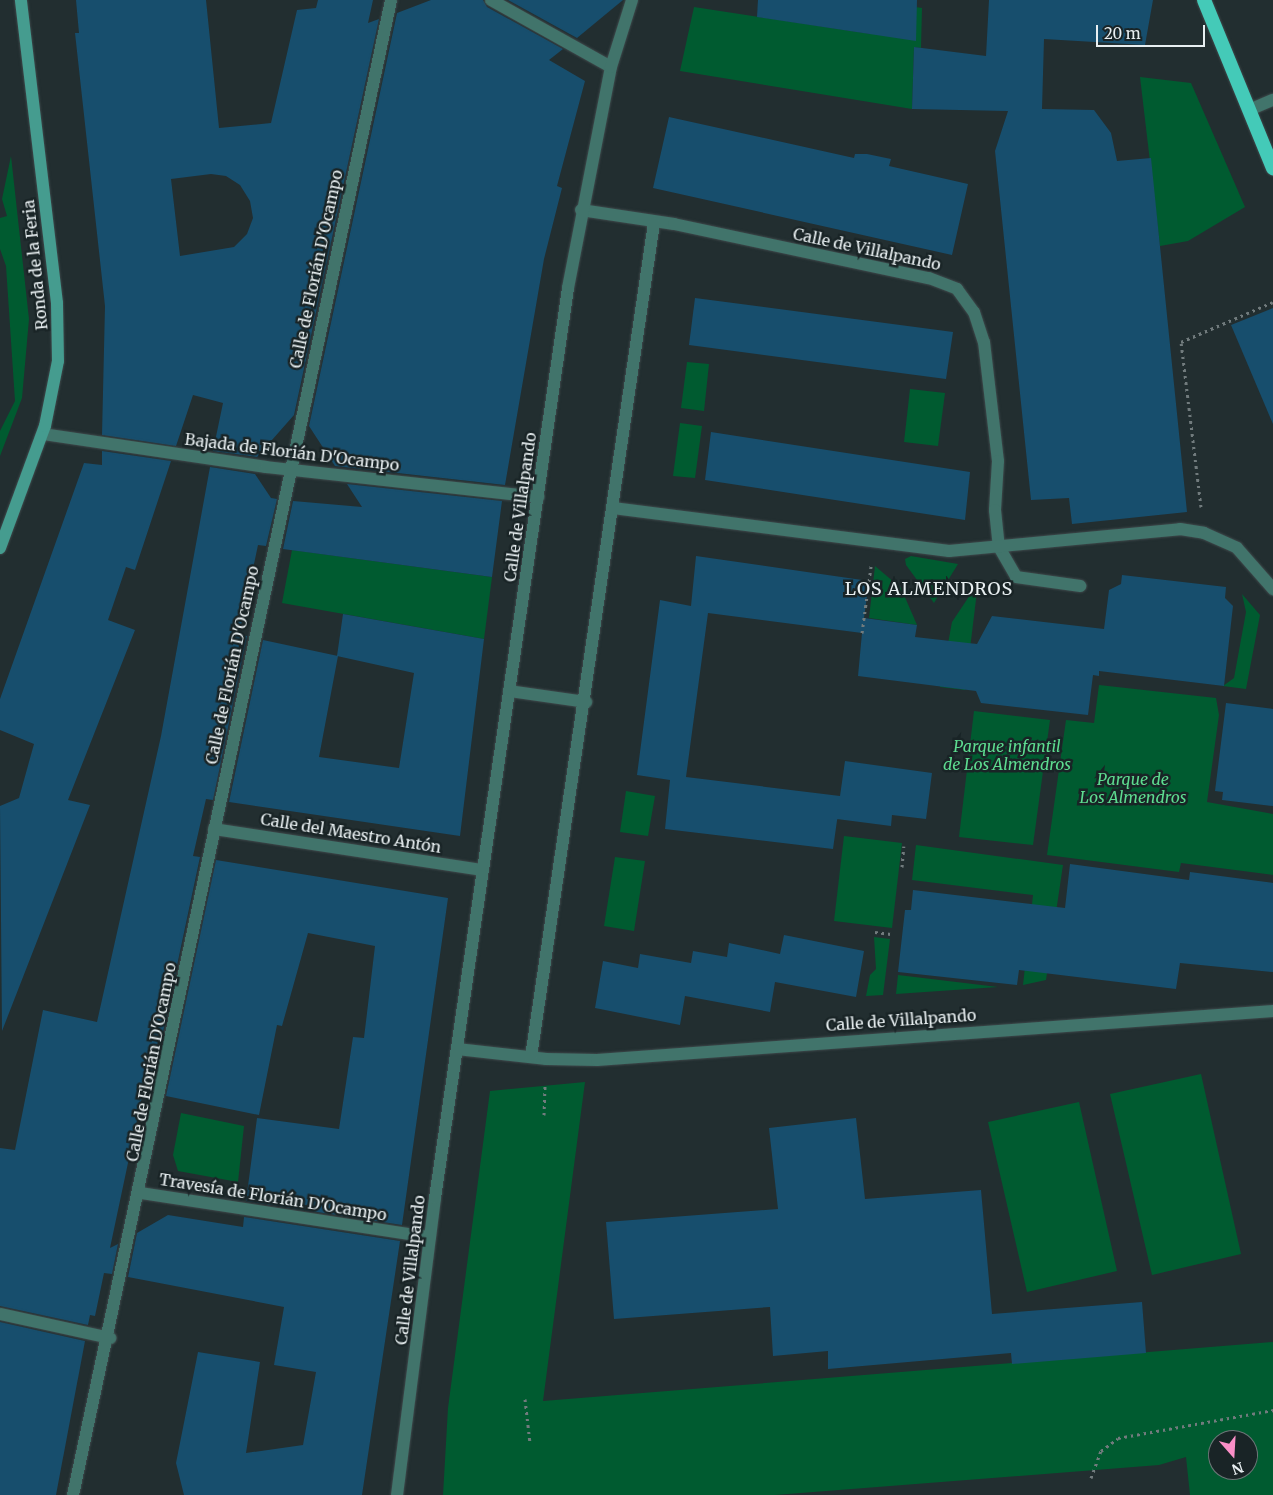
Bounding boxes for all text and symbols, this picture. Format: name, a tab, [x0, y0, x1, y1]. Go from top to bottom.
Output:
scale bar	[1098, 15, 1207, 47]
text: 20 m	[1104, 24, 1141, 43]
street label: Calle de Florián D'Ocampo	[286, 168, 346, 370]
street label: Ronda de la Feria	[19, 199, 51, 331]
street label: Calle de Villalpando	[791, 224, 943, 274]
street label: Bajada de Florián D'Ocampo	[184, 429, 400, 475]
street label: Calle de Villalpando	[500, 431, 540, 583]
street label: Calle de Florián D'Ocampo	[202, 564, 262, 766]
district label: LOS ALMENDROS	[843, 578, 1015, 600]
park label: Parque infantil de Los Almendros	[943, 736, 1071, 774]
park label: Parque de Los Almendros	[1080, 769, 1186, 807]
street label: Calle del Maestro Antón	[259, 809, 443, 857]
street label: Calle de Florián D'Ocampo	[122, 961, 180, 1163]
street label: Calle de Villalpando	[825, 1005, 977, 1035]
street label: Travesía de Florián D'Ocampo	[158, 1170, 388, 1224]
street label: Calle de Villalpando	[391, 1194, 429, 1346]
north arrow	[1208, 1430, 1258, 1480]
text: N	[1229, 1458, 1246, 1479]

